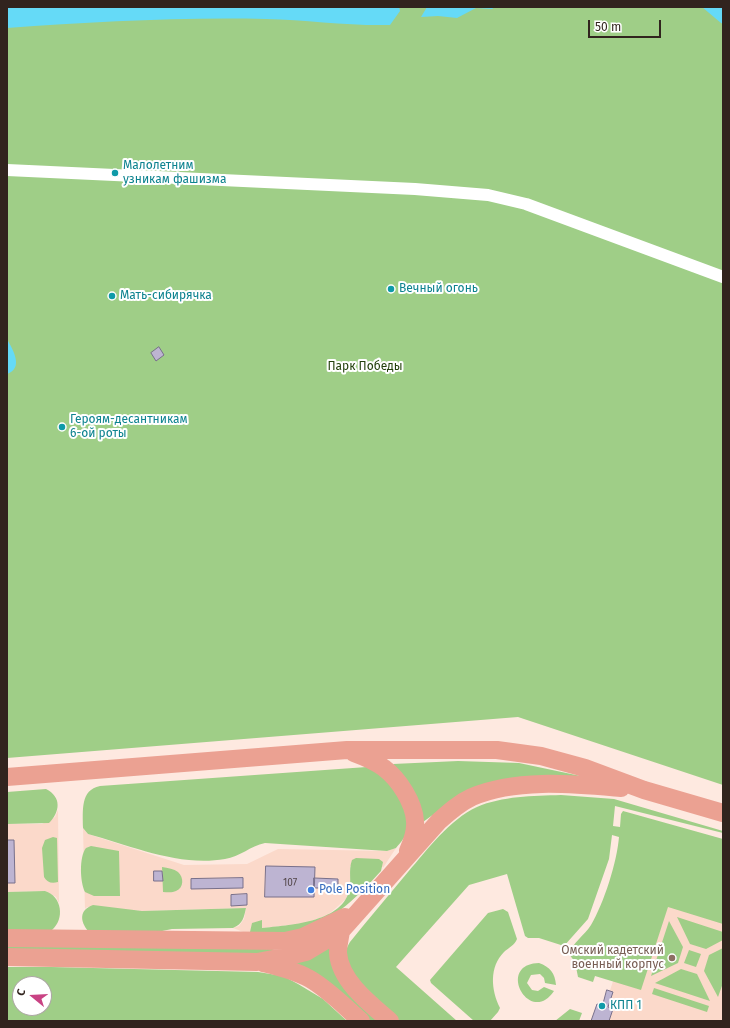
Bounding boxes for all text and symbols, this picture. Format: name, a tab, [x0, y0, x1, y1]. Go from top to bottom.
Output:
scale bar	[590, 12, 663, 38]
text: 50 m	[595, 20, 621, 34]
place label: Малолетним узникам фашизма	[123, 159, 226, 187]
marker: Малолетним узникам фашизма	[110, 168, 120, 178]
place label: Вечный огонь	[399, 282, 478, 296]
marker: Вечный огонь	[386, 284, 396, 294]
place label: Мать-сибирячка	[120, 289, 212, 303]
marker: Мать-сибирячка	[107, 291, 117, 301]
park label: Парк Победы	[327, 360, 403, 374]
place label: Героям-десантникам 6-ой роты	[70, 413, 188, 441]
marker: Героям-десантникам 6-ой роты	[57, 422, 67, 432]
house number: 107	[283, 877, 297, 889]
place label: Pole Position	[319, 883, 390, 897]
marker: Pole Position	[306, 885, 316, 895]
place label: Омский кадетский военный корпус	[561, 944, 664, 972]
marker: Омский кадетский военный корпус	[667, 953, 677, 963]
north arrow	[12, 976, 52, 1016]
text: С	[14, 987, 28, 997]
place label: КПП 1	[610, 999, 642, 1013]
marker: КПП 1	[597, 1001, 607, 1011]

